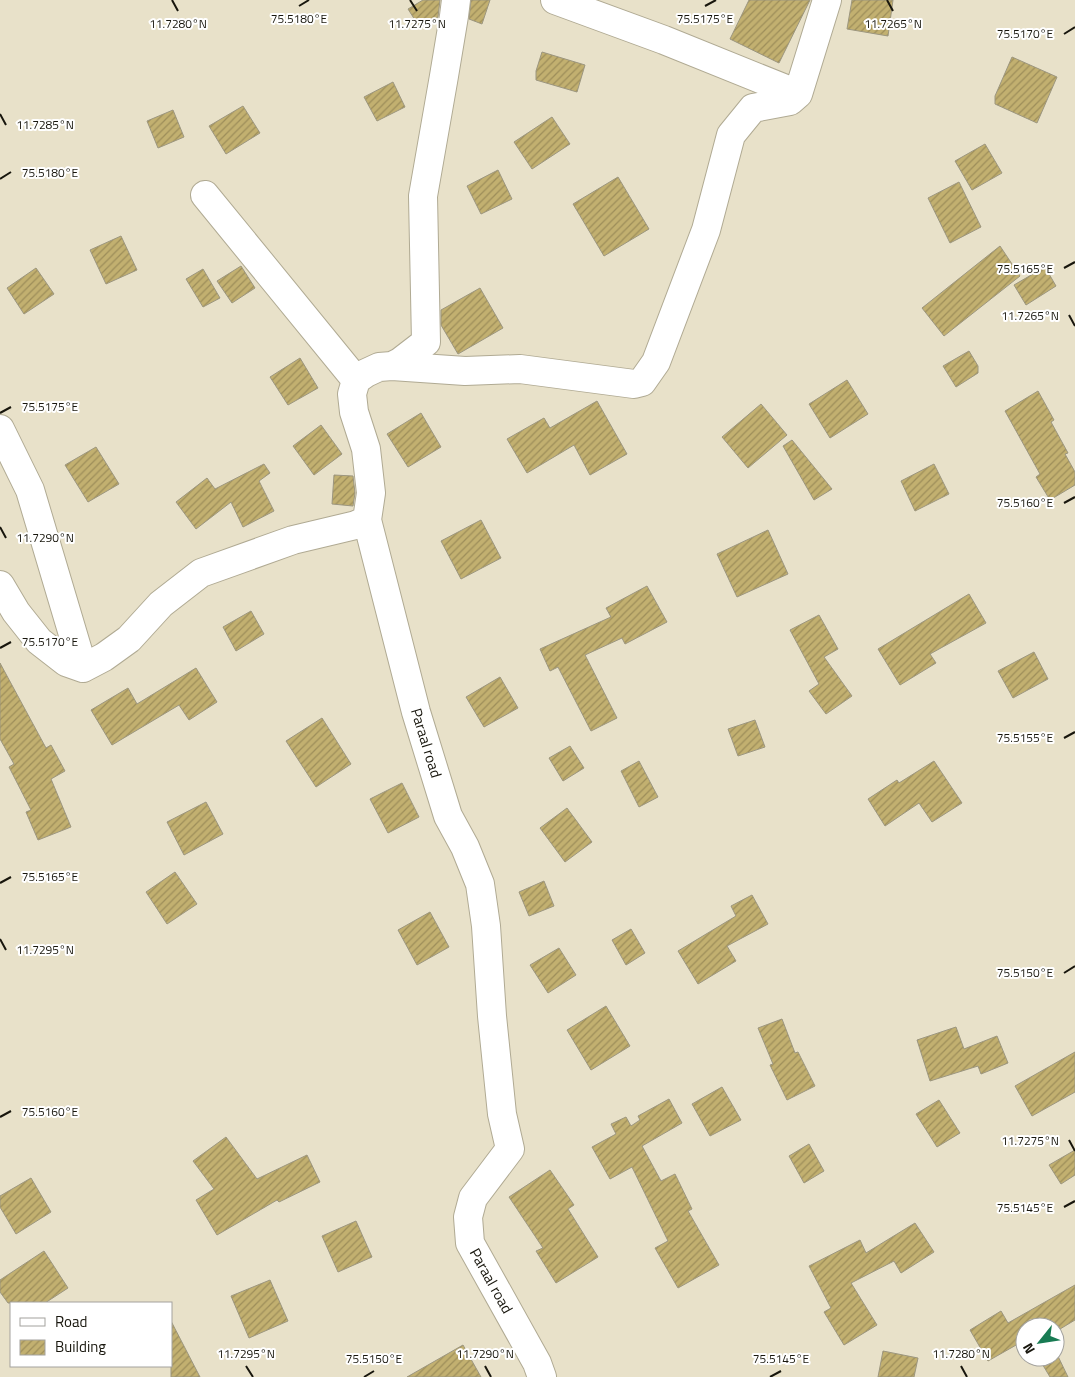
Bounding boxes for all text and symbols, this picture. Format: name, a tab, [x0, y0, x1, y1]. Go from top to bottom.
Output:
text: 75.5180°E	[271, 9, 327, 28]
text: 75.5175°E	[677, 9, 733, 28]
text: 11.7280°N	[149, 14, 207, 33]
text: 11.7275°N	[388, 14, 446, 33]
text: 11.7265°N	[864, 14, 922, 33]
text: 75.5170°E	[997, 24, 1053, 43]
text: 11.7285°N	[16, 115, 74, 134]
text: 75.5180°E	[22, 163, 78, 182]
text: 75.5165°E	[997, 259, 1053, 278]
text: 11.7265°N	[1001, 306, 1059, 325]
text: 75.5175°E	[22, 397, 78, 416]
text: 75.5160°E	[997, 493, 1053, 512]
text: 11.7290°N	[16, 528, 74, 547]
text: 75.5170°E	[22, 632, 78, 651]
street label: Paraal road	[405, 705, 448, 781]
text: 75.5155°E	[997, 728, 1053, 747]
text: 75.5165°E	[22, 867, 78, 886]
text: 11.7295°N	[16, 940, 74, 959]
text: 75.5150°E	[997, 963, 1053, 982]
text: 75.5160°E	[22, 1102, 78, 1121]
text: 11.7275°N	[1001, 1131, 1059, 1150]
text: 75.5145°E	[997, 1198, 1053, 1217]
street label: Paraal road	[464, 1244, 519, 1318]
legend	[10, 1302, 172, 1367]
text: Road	[55, 1310, 87, 1333]
north arrow	[1015, 1317, 1065, 1367]
text: Building	[55, 1335, 106, 1358]
text: N	[1017, 1339, 1040, 1358]
text: 11.7295°N	[217, 1344, 275, 1363]
text: 11.7290°N	[456, 1344, 514, 1363]
text: 11.7280°N	[932, 1344, 990, 1363]
text: 75.5150°E	[346, 1349, 402, 1368]
text: 75.5145°E	[753, 1349, 809, 1368]

